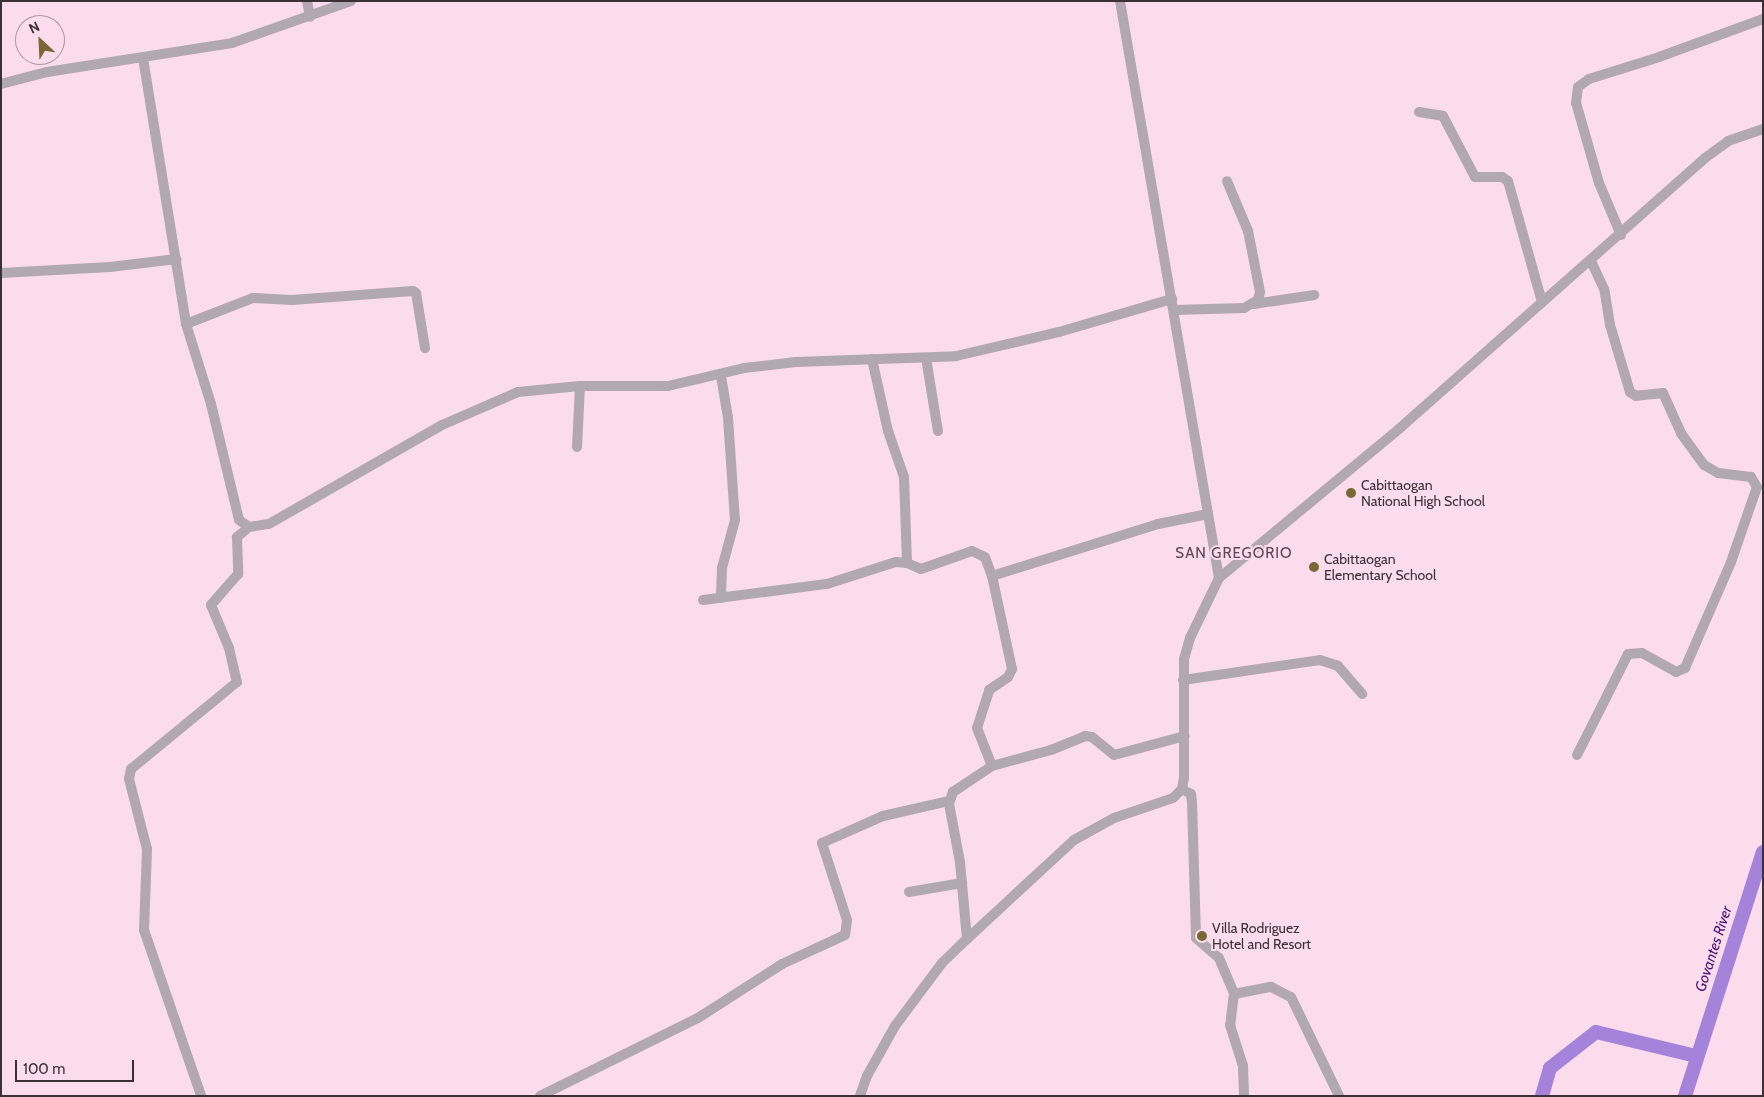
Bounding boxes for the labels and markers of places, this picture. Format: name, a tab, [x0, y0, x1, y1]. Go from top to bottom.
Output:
place label: Cabittaogan National High School	[1361, 477, 1485, 510]
marker: Cabittaogan National High School	[1345, 487, 1357, 499]
place label: Cabittaogan Elementary School	[1324, 551, 1436, 584]
marker: Cabittaogan Elementary School	[1308, 561, 1320, 573]
place label: Villa Rodriguez Hotel and Resort	[1212, 920, 1311, 952]
marker: Villa Rodriguez Hotel and Resort	[1196, 930, 1208, 942]

